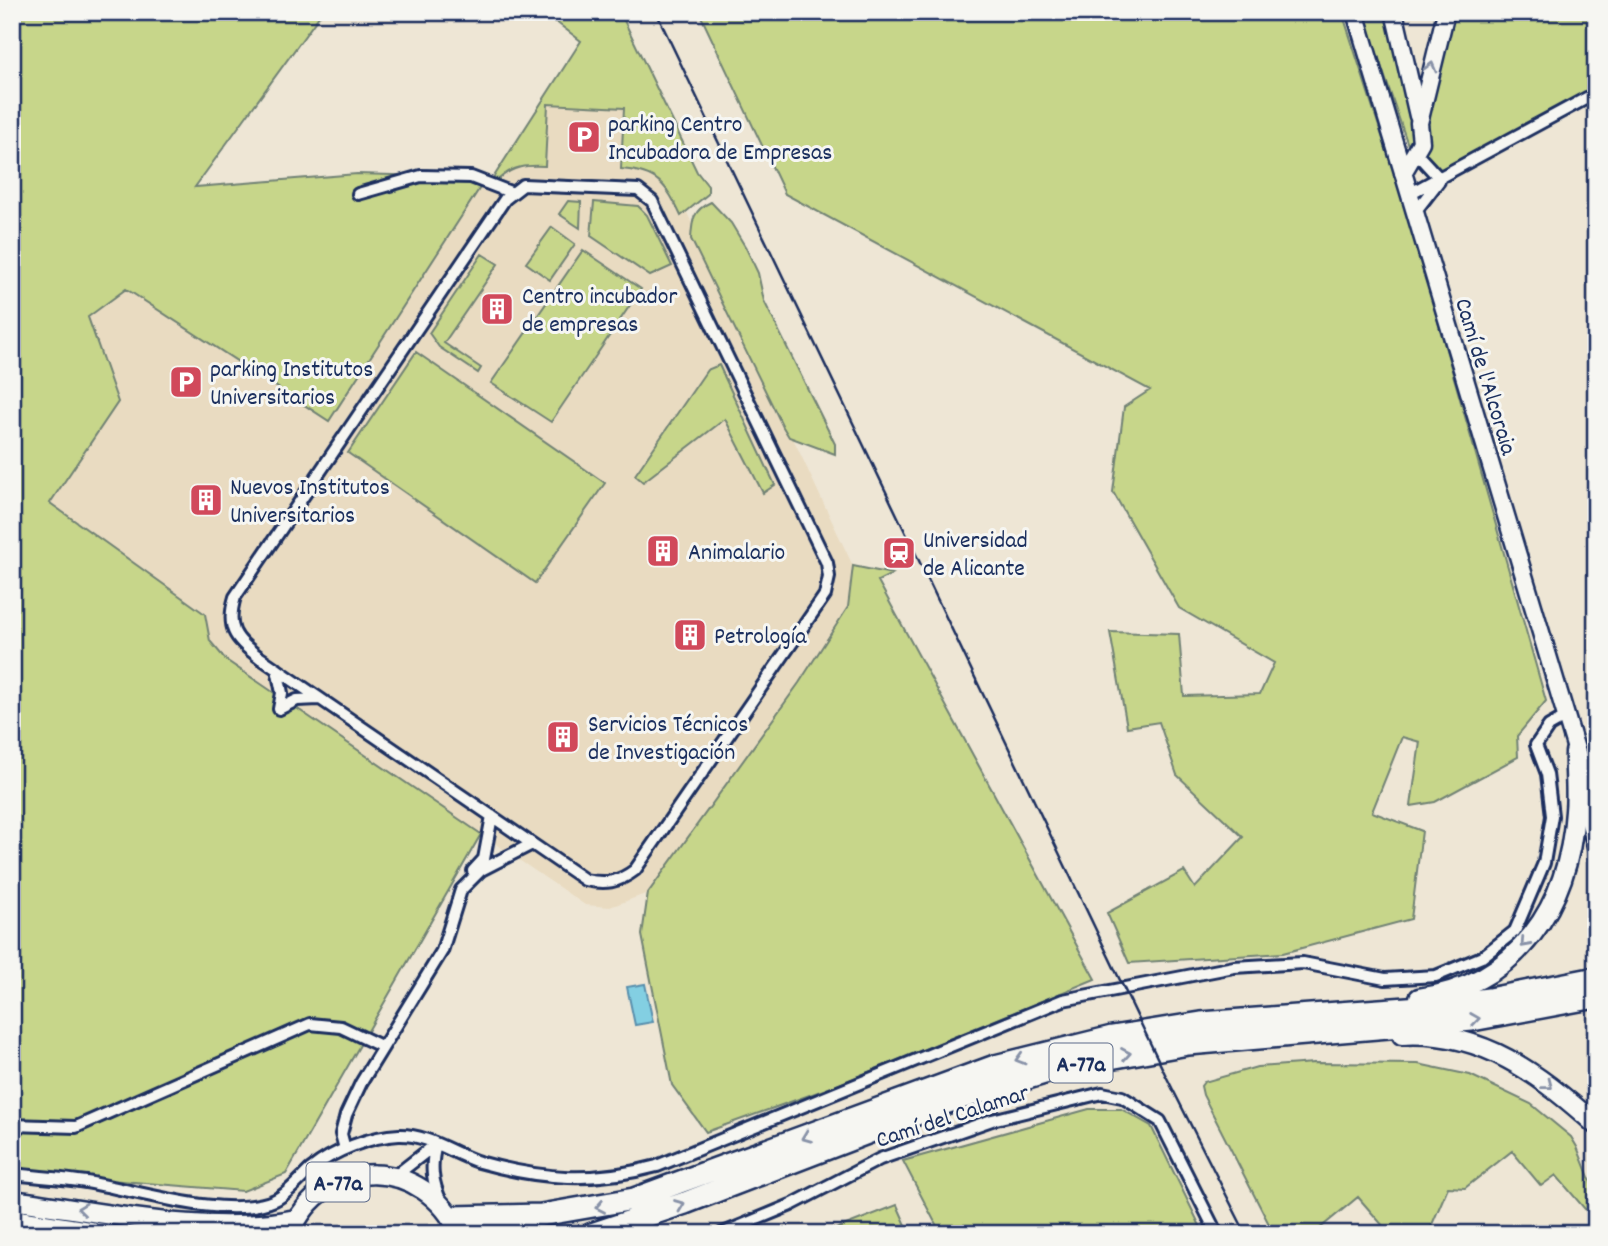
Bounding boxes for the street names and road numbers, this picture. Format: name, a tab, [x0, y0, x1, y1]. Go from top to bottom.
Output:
street label: Camí de l'Alcoraia	[1444, 294, 1524, 460]
road number: A-77a	[1050, 1044, 1112, 1082]
street label: Camí del Calamar	[872, 1077, 1034, 1159]
road number: A-77a	[306, 1162, 370, 1202]

